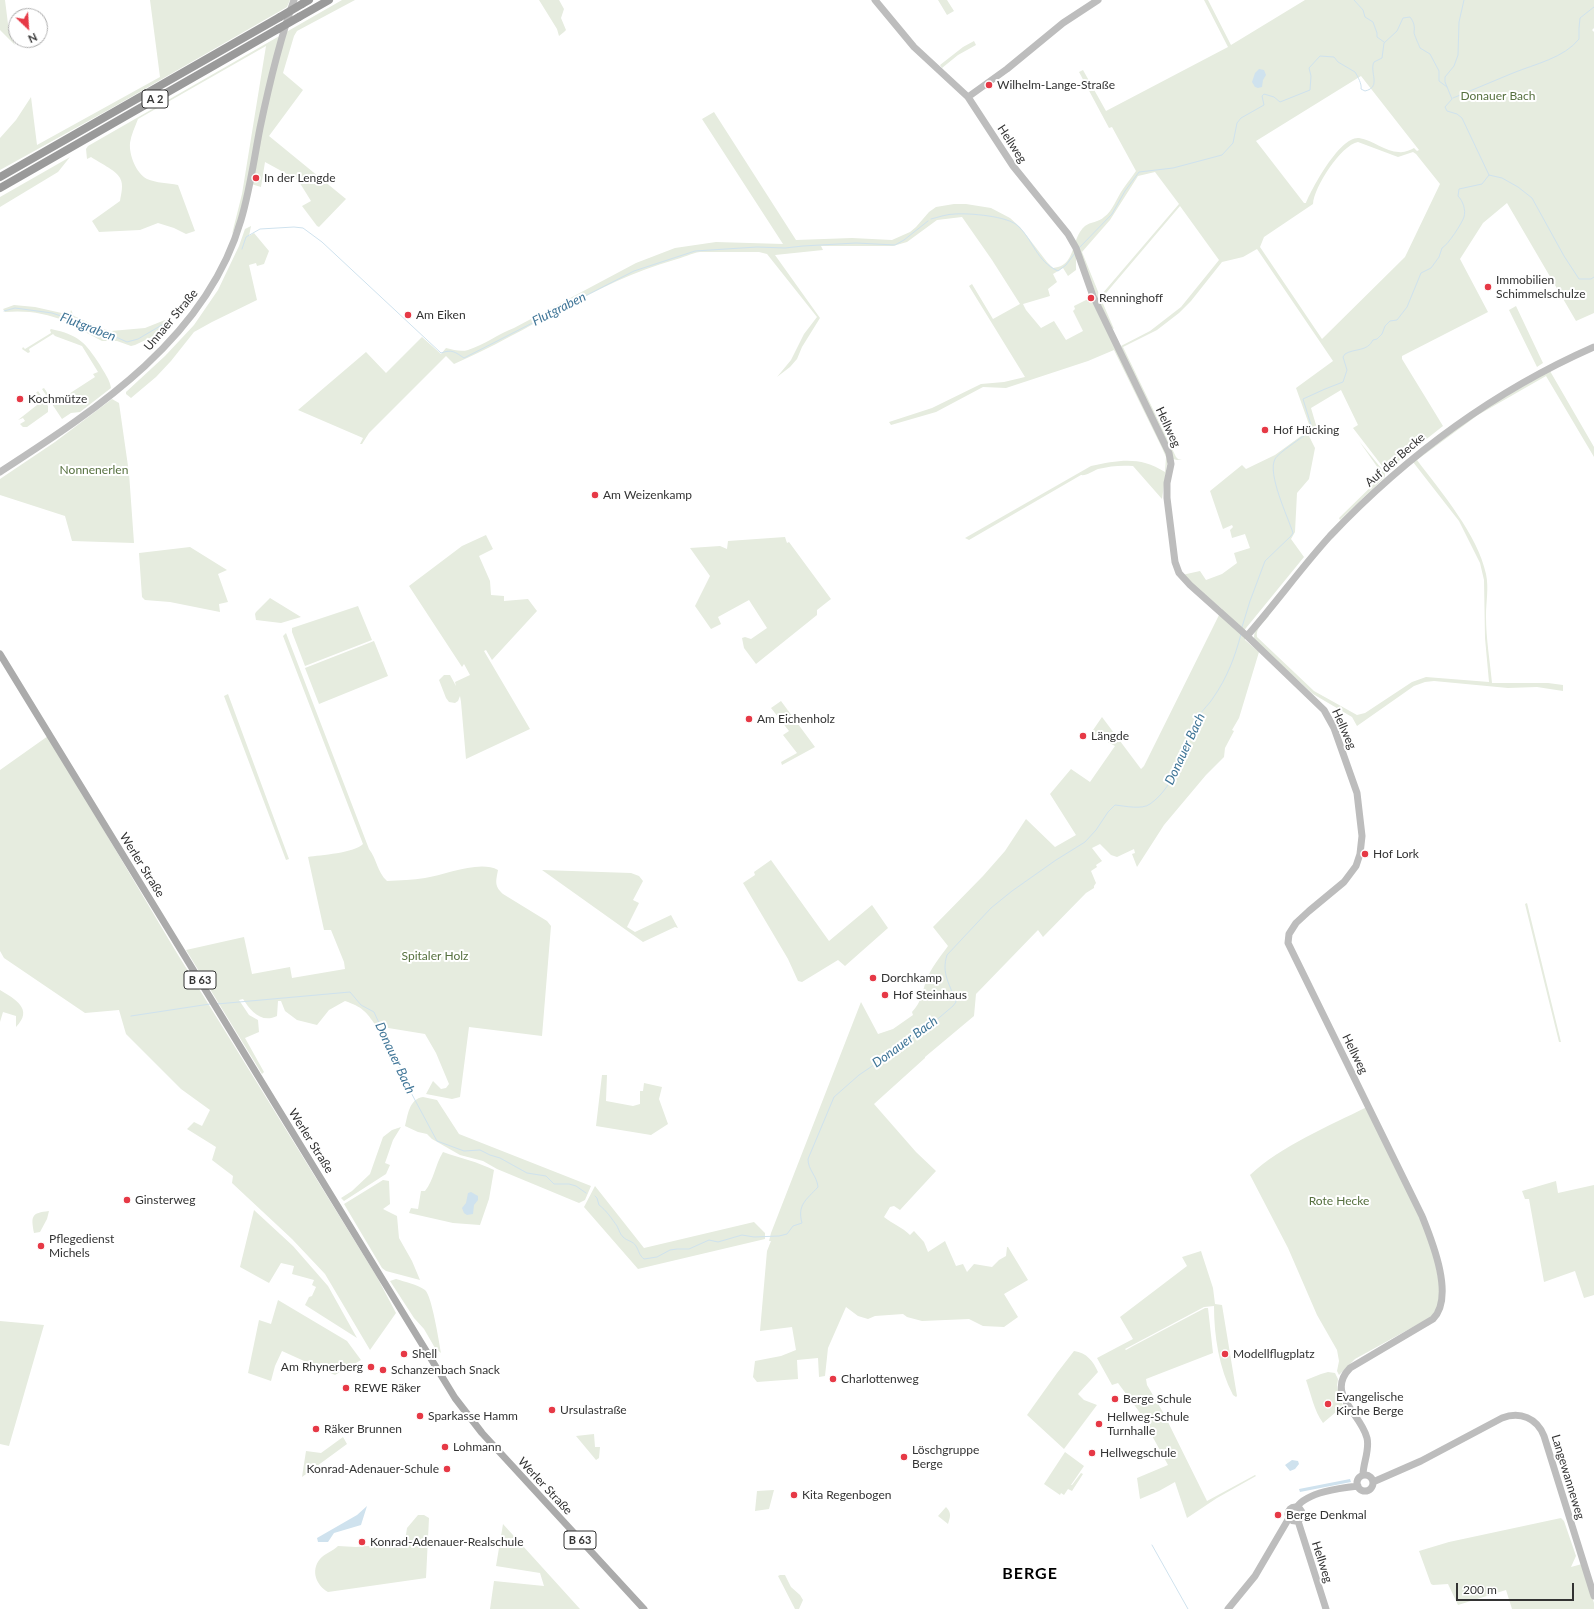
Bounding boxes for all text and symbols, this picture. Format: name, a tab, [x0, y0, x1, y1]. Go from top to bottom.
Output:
north arrow	[8, 8, 48, 48]
text: N	[26, 31, 39, 46]
place label: Wilhelm-Lange-Straße	[997, 78, 1115, 92]
marker: Wilhelm-Lange-Straße	[984, 80, 994, 90]
park label: Donauer Bach	[1460, 89, 1536, 103]
road number: A 2	[142, 90, 168, 108]
street label: Hellweg	[994, 122, 1030, 166]
place label: In der Lengde	[264, 171, 336, 185]
marker: In der Lengde	[251, 173, 261, 183]
place label: Immobilien Schimmelschulze	[1496, 273, 1585, 301]
marker: Immobilien Schimmelschulze	[1483, 282, 1493, 292]
street label: Unnaer Straße	[141, 286, 201, 354]
water label: Flutgraben	[530, 289, 588, 329]
place label: Renninghoff	[1099, 291, 1163, 305]
marker: Renninghoff	[1086, 293, 1096, 303]
place label: Am Eiken	[416, 308, 466, 322]
water label: Flutgraben	[58, 309, 118, 345]
marker: Am Eiken	[403, 310, 413, 320]
place label: Kochmütze	[28, 392, 87, 406]
marker: Kochmütze	[15, 394, 25, 404]
street label: Hellweg	[1152, 405, 1184, 449]
place label: Hof Hücking	[1273, 423, 1339, 437]
marker: Hof Hücking	[1260, 425, 1270, 435]
street label: Auf der Becke	[1362, 430, 1428, 490]
park label: Nonnenerlen	[60, 463, 128, 477]
place label: Am Weizenkamp	[603, 488, 692, 502]
marker: Am Weizenkamp	[590, 490, 600, 500]
street label: Hellweg	[1329, 706, 1359, 752]
water label: Donauer Bach	[1162, 711, 1208, 787]
place label: Am Eichenholz	[757, 712, 835, 726]
marker: Am Eichenholz	[744, 714, 754, 724]
place label: Längde	[1091, 729, 1129, 743]
marker: Längde	[1078, 731, 1088, 741]
street label: Werler Straße	[117, 830, 167, 900]
place label: Hof Lork	[1373, 847, 1419, 861]
marker: Hof Lork	[1360, 849, 1370, 859]
park label: Spitaler Holz	[402, 949, 468, 963]
road number: B 63	[184, 971, 216, 989]
place label: Dorchkamp	[881, 971, 942, 985]
marker: Dorchkamp	[868, 973, 878, 983]
place label: Hof Steinhaus	[893, 988, 967, 1002]
marker: Hof Steinhaus	[880, 990, 890, 1000]
water label: Donauer Bach	[869, 1013, 941, 1071]
water label: Donauer Bach	[372, 1020, 418, 1096]
street label: Hellweg	[1339, 1032, 1371, 1076]
street label: Werler Straße	[286, 1106, 336, 1176]
place label: Ginsterweg	[135, 1193, 195, 1207]
park label: Rote Hecke	[1309, 1194, 1369, 1208]
marker: Ginsterweg	[122, 1195, 132, 1205]
place label: Pflegedienst Michels	[49, 1232, 114, 1260]
marker: Pflegedienst Michels	[36, 1241, 46, 1251]
place label: Shell	[412, 1347, 437, 1361]
place label: Modellflugplatz	[1233, 1347, 1315, 1361]
marker: Shell	[399, 1349, 409, 1359]
marker: Modellflugplatz	[1220, 1349, 1230, 1359]
place label: Am Rhynerberg	[281, 1360, 363, 1374]
marker: Am Rhynerberg	[366, 1362, 376, 1372]
place label: Schanzenbach Snack	[391, 1363, 500, 1377]
marker: Schanzenbach Snack	[378, 1365, 388, 1375]
place label: Charlottenweg	[841, 1372, 919, 1386]
marker: Charlottenweg	[828, 1374, 838, 1384]
place label: REWE Räker	[354, 1381, 421, 1395]
marker: REWE Räker	[341, 1383, 351, 1393]
place label: Evangelische Kirche Berge	[1336, 1390, 1404, 1418]
place label: Berge Schule	[1123, 1392, 1192, 1406]
marker: Berge Schule	[1110, 1394, 1120, 1404]
marker: Evangelische Kirche Berge	[1323, 1399, 1333, 1409]
place label: Ursulastraße	[560, 1403, 627, 1417]
marker: Ursulastraße	[547, 1405, 557, 1415]
place label: Sparkasse Hamm	[428, 1409, 518, 1423]
place label: Hellweg-Schule Turnhalle	[1107, 1410, 1189, 1438]
marker: Sparkasse Hamm	[415, 1411, 425, 1421]
marker: Hellweg-Schule Turnhalle	[1094, 1419, 1104, 1429]
place label: Räker Brunnen	[324, 1422, 402, 1436]
marker: Räker Brunnen	[311, 1424, 321, 1434]
street label: Langewanneweg	[1548, 1433, 1588, 1521]
place label: Lohmann	[453, 1440, 501, 1454]
marker: Lohmann	[440, 1442, 450, 1452]
place label: Löschgruppe Berge	[912, 1443, 979, 1471]
place label: Hellwegschule	[1100, 1446, 1176, 1460]
marker: Hellwegschule	[1087, 1448, 1097, 1458]
marker: Löschgruppe Berge	[899, 1452, 909, 1462]
street label: Werler Straße	[515, 1454, 575, 1518]
place label: Konrad-Adenauer-Schule	[307, 1462, 439, 1476]
marker: Konrad-Adenauer-Schule	[442, 1464, 452, 1474]
place label: Kita Regenbogen	[802, 1488, 891, 1502]
marker: Kita Regenbogen	[789, 1490, 799, 1500]
place label: Berge Denkmal	[1286, 1508, 1367, 1522]
marker: Berge Denkmal	[1273, 1510, 1283, 1520]
road number: B 63	[564, 1531, 596, 1549]
place label: Konrad-Adenauer-Realschule	[370, 1535, 523, 1549]
marker: Konrad-Adenauer-Realschule	[357, 1537, 367, 1547]
street label: Hellweg	[1309, 1539, 1335, 1585]
district label: BERGE	[1002, 1564, 1058, 1584]
scale bar	[1458, 1575, 1576, 1601]
text: 200 m	[1463, 1582, 1497, 1597]

